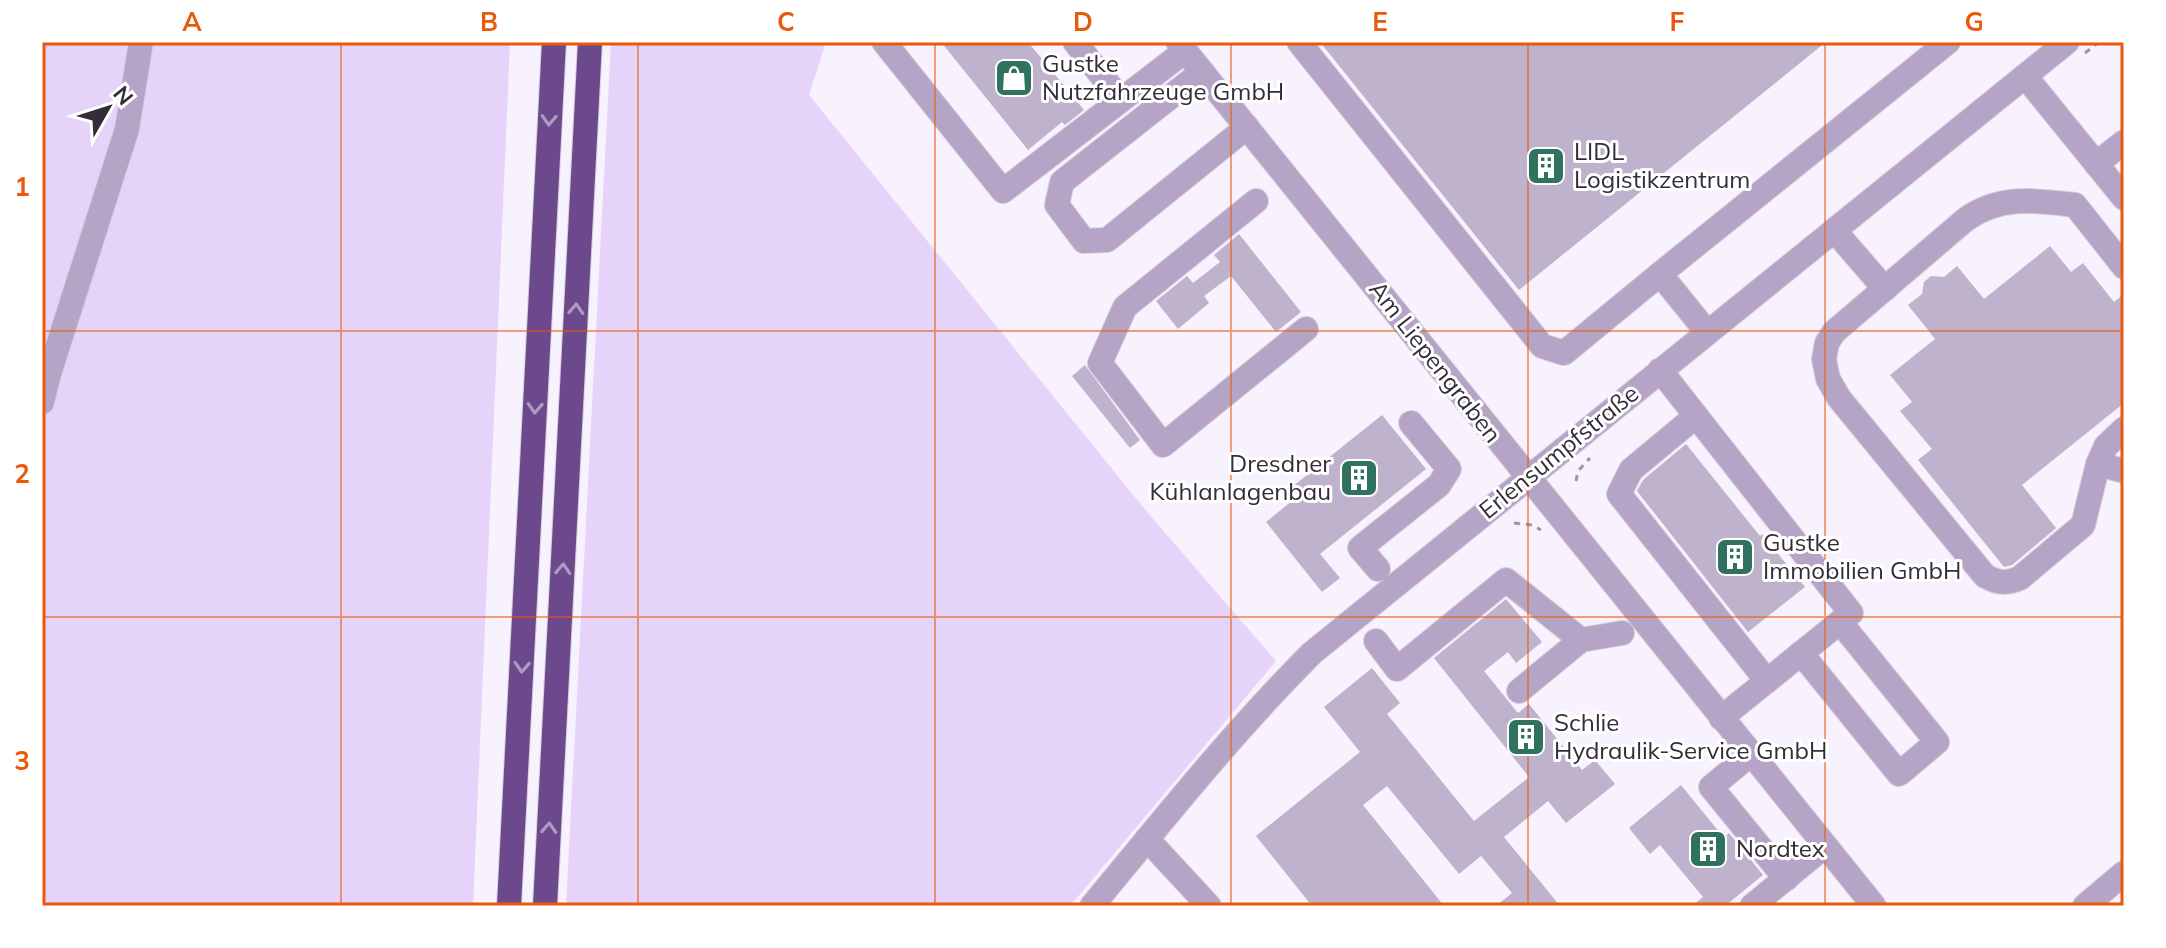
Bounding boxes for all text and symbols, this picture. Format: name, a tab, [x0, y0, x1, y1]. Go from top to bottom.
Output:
text: A	[182, 5, 202, 38]
text: B	[480, 5, 498, 38]
text: C	[777, 5, 795, 38]
text: D	[1073, 5, 1093, 38]
text: E	[1372, 5, 1388, 38]
text: F	[1670, 5, 1685, 38]
text: G	[1964, 5, 1984, 38]
place label: Gustke Nutzfahrzeuge GmbH	[1042, 48, 1284, 106]
shop icon: Gustke Nutzfahrzeuge GmbH	[993, 57, 1035, 99]
north arrow	[68, 68, 148, 148]
text: N	[107, 80, 140, 111]
one-way arrow	[541, 114, 558, 127]
place label: LIDL Logistikzentrum	[1574, 136, 1750, 194]
building icon: LIDL Logistikzentrum	[1525, 145, 1567, 187]
text: 1	[14, 170, 30, 203]
street label: Am Liepengraben	[1363, 274, 1508, 448]
one-way arrow	[568, 302, 585, 315]
street label: Erlensumpfstraße	[1473, 378, 1644, 525]
one-way arrow	[527, 402, 544, 415]
place label: Dresdner Kühlanlagenbau	[1150, 448, 1331, 506]
text: 2	[14, 457, 30, 490]
building icon: Dresdner Kühlanlagenbau	[1338, 457, 1380, 499]
place label: Gustke Immobilien GmbH	[1763, 527, 1961, 585]
building icon: Gustke Immobilien GmbH	[1714, 536, 1756, 578]
one-way arrow	[555, 562, 572, 574]
one-way arrow	[514, 661, 531, 674]
place label: Schlie Hydraulik-Service GmbH	[1554, 707, 1827, 765]
building icon: Schlie Hydraulik-Service GmbH	[1505, 716, 1547, 758]
text: 3	[14, 744, 30, 777]
one-way arrow	[541, 821, 558, 834]
building icon: Nordtex	[1687, 828, 1729, 870]
place label: Nordtex	[1736, 833, 1825, 863]

